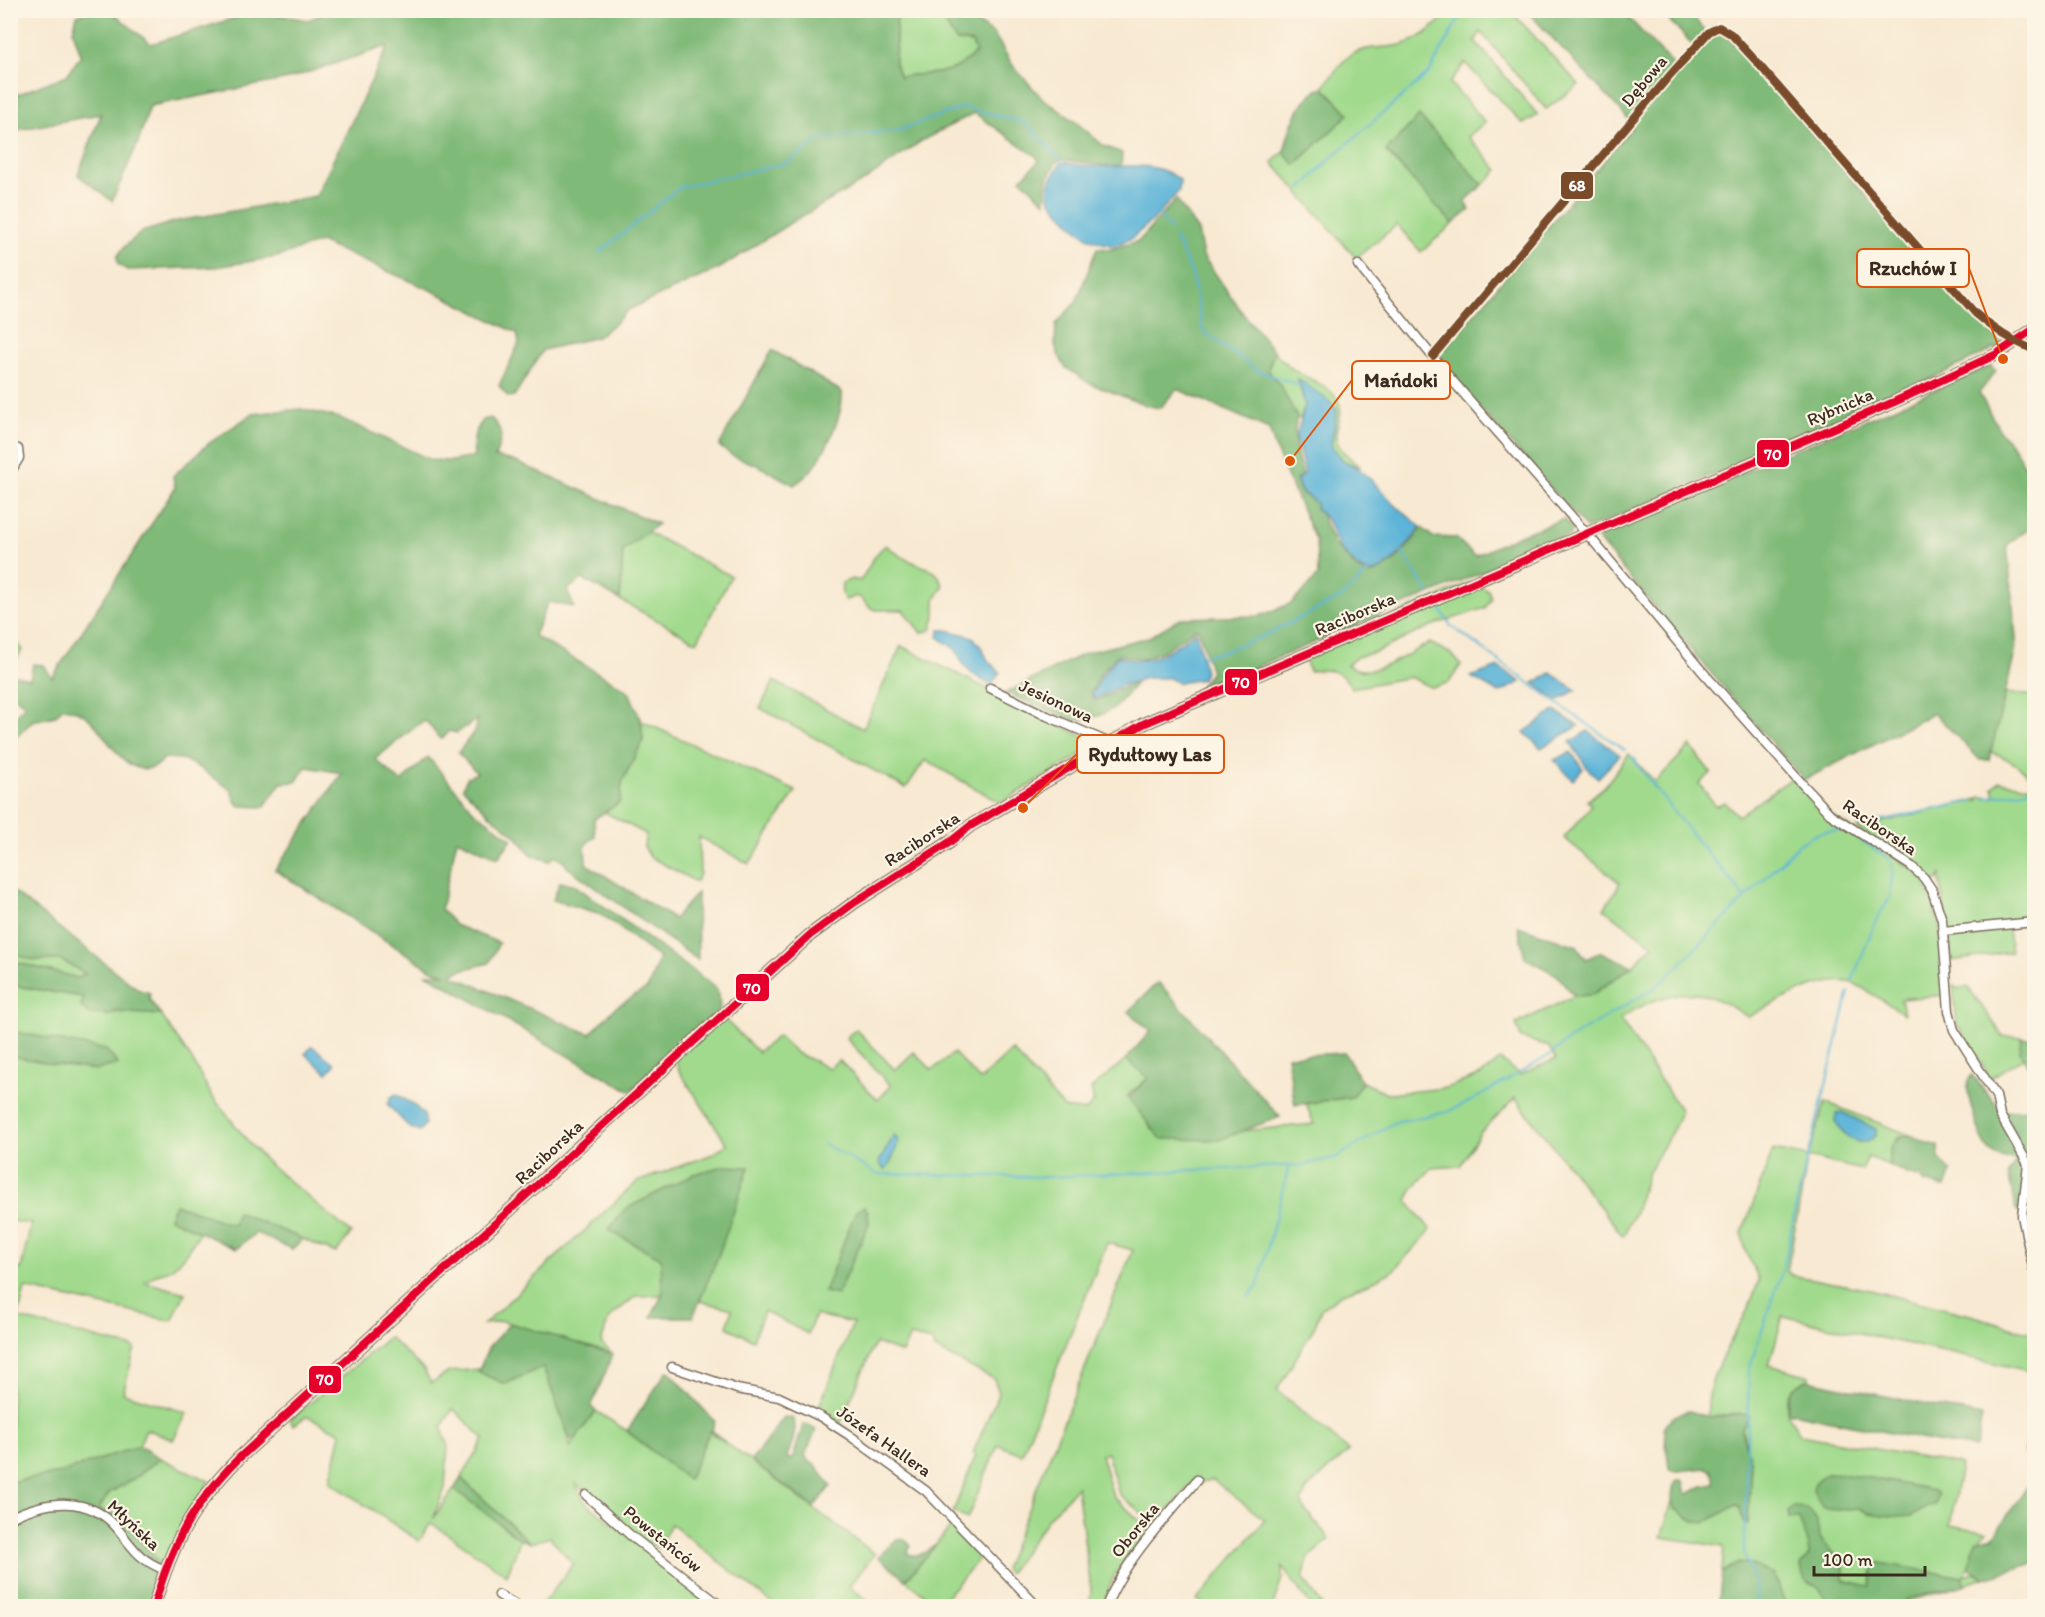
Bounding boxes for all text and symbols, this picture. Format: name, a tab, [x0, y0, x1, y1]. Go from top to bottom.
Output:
street label: Dębowa	[1616, 51, 1672, 111]
line badge: 68	[1560, 171, 1594, 200]
text: 68	[1568, 176, 1586, 195]
callout: Rzuchów I	[1857, 249, 1969, 287]
text: Rzuchów I	[1869, 256, 1958, 280]
callout: Mańdoki	[1352, 361, 1450, 399]
text: Mańdoki	[1364, 368, 1438, 392]
street label: Rybnicka	[1804, 383, 1877, 431]
line badge: 70	[1756, 439, 1790, 468]
text: 70	[1763, 445, 1782, 464]
street label: Raciborska	[1311, 587, 1399, 641]
line badge: 70	[1224, 668, 1258, 696]
text: 70	[1231, 673, 1250, 692]
street label: Jesionowa	[1016, 674, 1097, 728]
callout: Rydułtowy Las	[1077, 735, 1224, 773]
text: Rydułtowy Las	[1088, 742, 1212, 767]
street label: Raciborska	[1838, 794, 1922, 860]
street label: Raciborska	[880, 806, 964, 872]
line badge: 70	[735, 973, 770, 1002]
text: 70	[742, 979, 761, 998]
street label: Raciborska	[510, 1114, 588, 1189]
line badge: 70	[308, 1365, 342, 1394]
text: 70	[315, 1370, 334, 1389]
street label: Józefa Hallera	[832, 1400, 936, 1482]
street label: Młyńska	[103, 1495, 166, 1555]
street label: Oborska	[1106, 1498, 1164, 1562]
street label: Powstańców	[619, 1501, 707, 1577]
scale bar	[1814, 1539, 1925, 1577]
text: 100 m	[1823, 1549, 1873, 1571]

